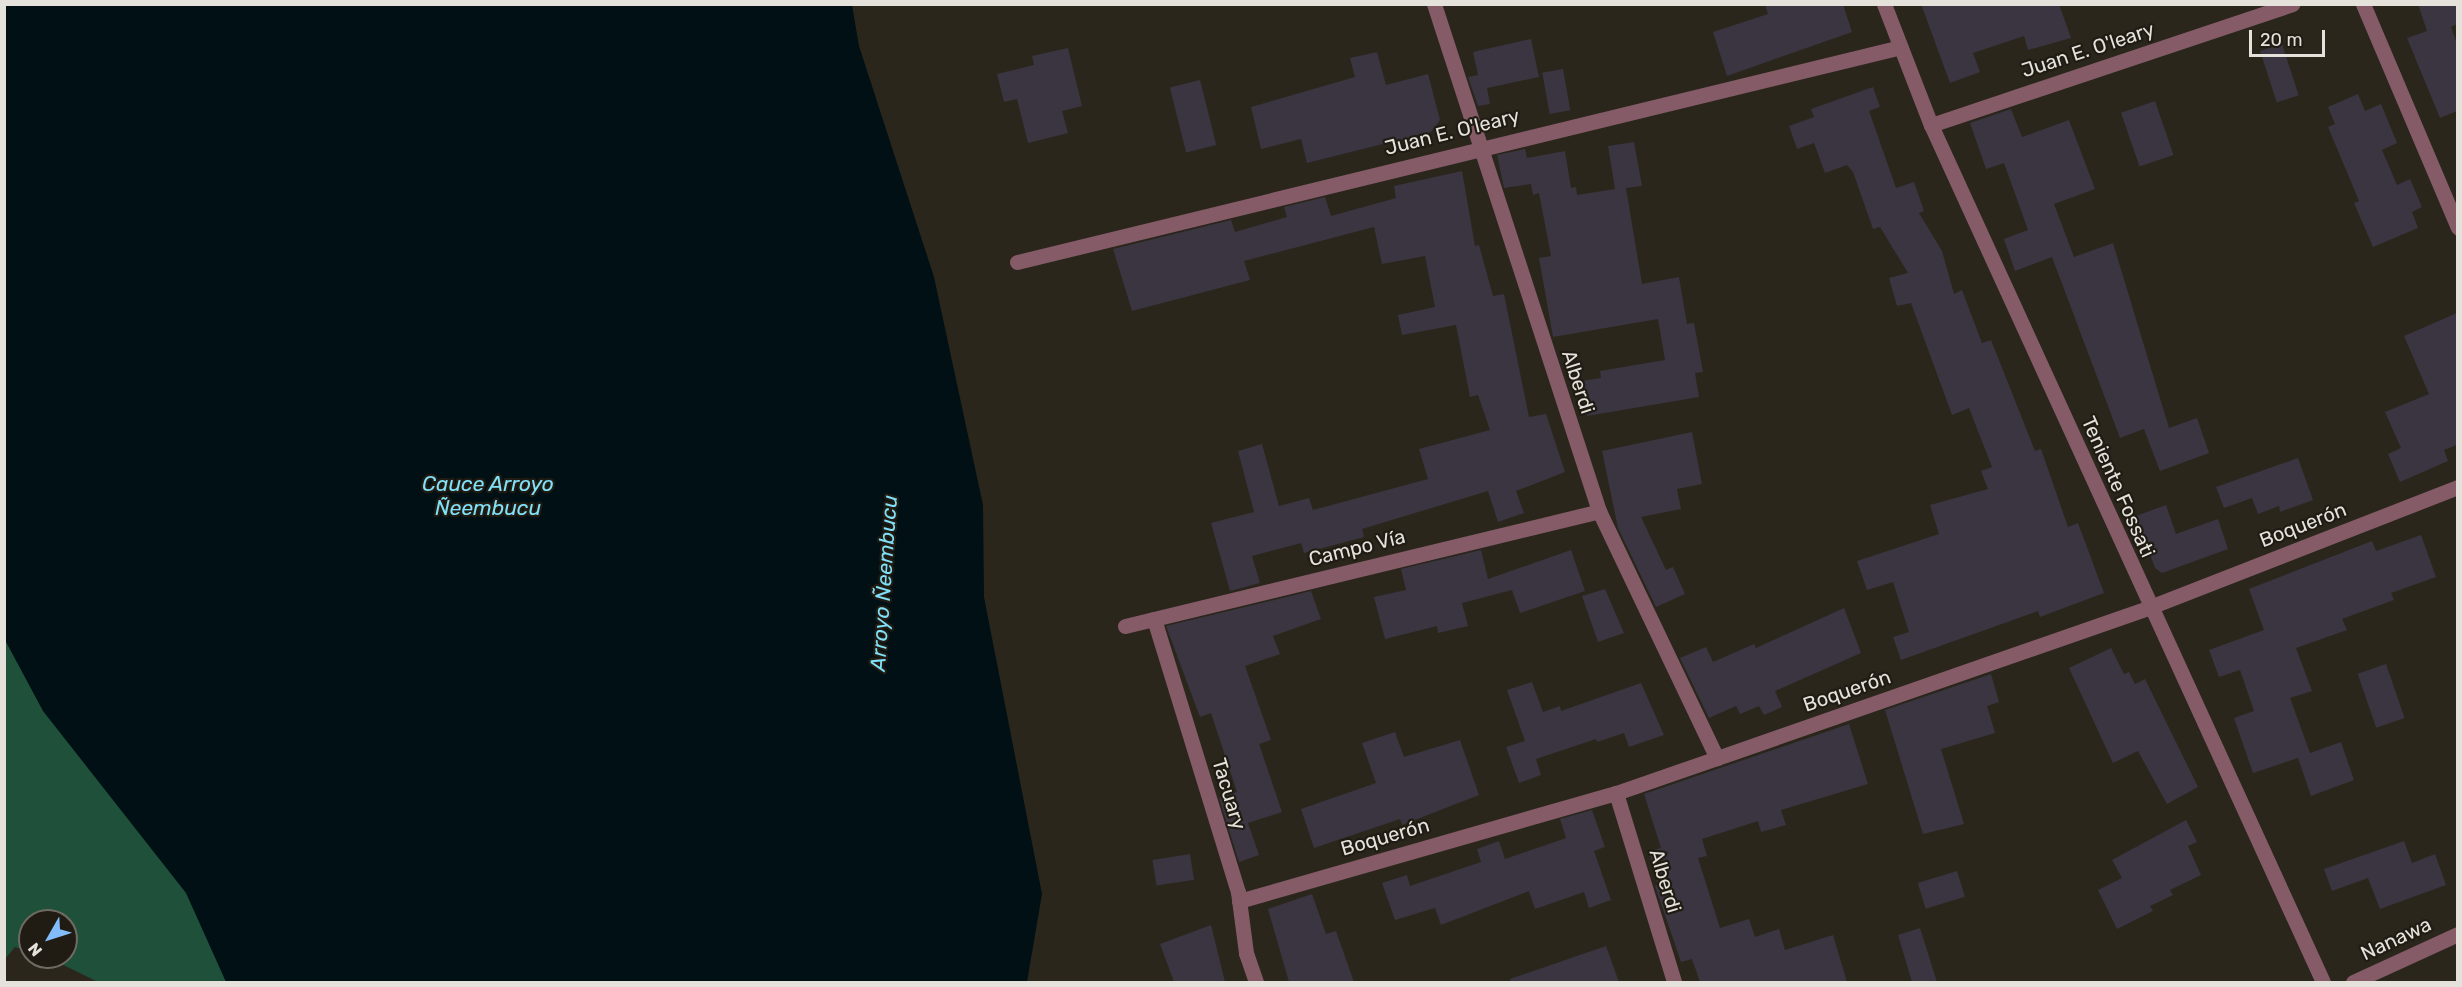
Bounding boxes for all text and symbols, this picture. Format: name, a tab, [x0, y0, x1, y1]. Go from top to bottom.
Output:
street label: Juan E. O'leary	[2018, 17, 2158, 83]
scale bar	[2252, 18, 2328, 56]
text: 20 m	[2260, 29, 2302, 51]
street label: Juan E. O'leary	[1382, 104, 1522, 160]
street label: Alberdi	[1556, 347, 1600, 417]
street label: Teniente Fossati	[2076, 413, 2160, 561]
water label: Cauce Arroyo Ñeembucu	[422, 471, 554, 521]
water label: Arroyo Ñeembucu	[865, 494, 903, 672]
street label: Boquerón	[2256, 497, 2350, 553]
street label: Campo Vía	[1306, 524, 1408, 572]
street label: Boquerón	[1800, 665, 1894, 717]
street label: Tacuary	[1207, 755, 1251, 833]
street label: Boquerón	[1338, 813, 1432, 861]
street label: Alberdi	[1644, 846, 1686, 916]
north arrow	[18, 909, 78, 969]
street label: Nanawa	[2357, 912, 2435, 966]
text: N	[24, 939, 46, 960]

